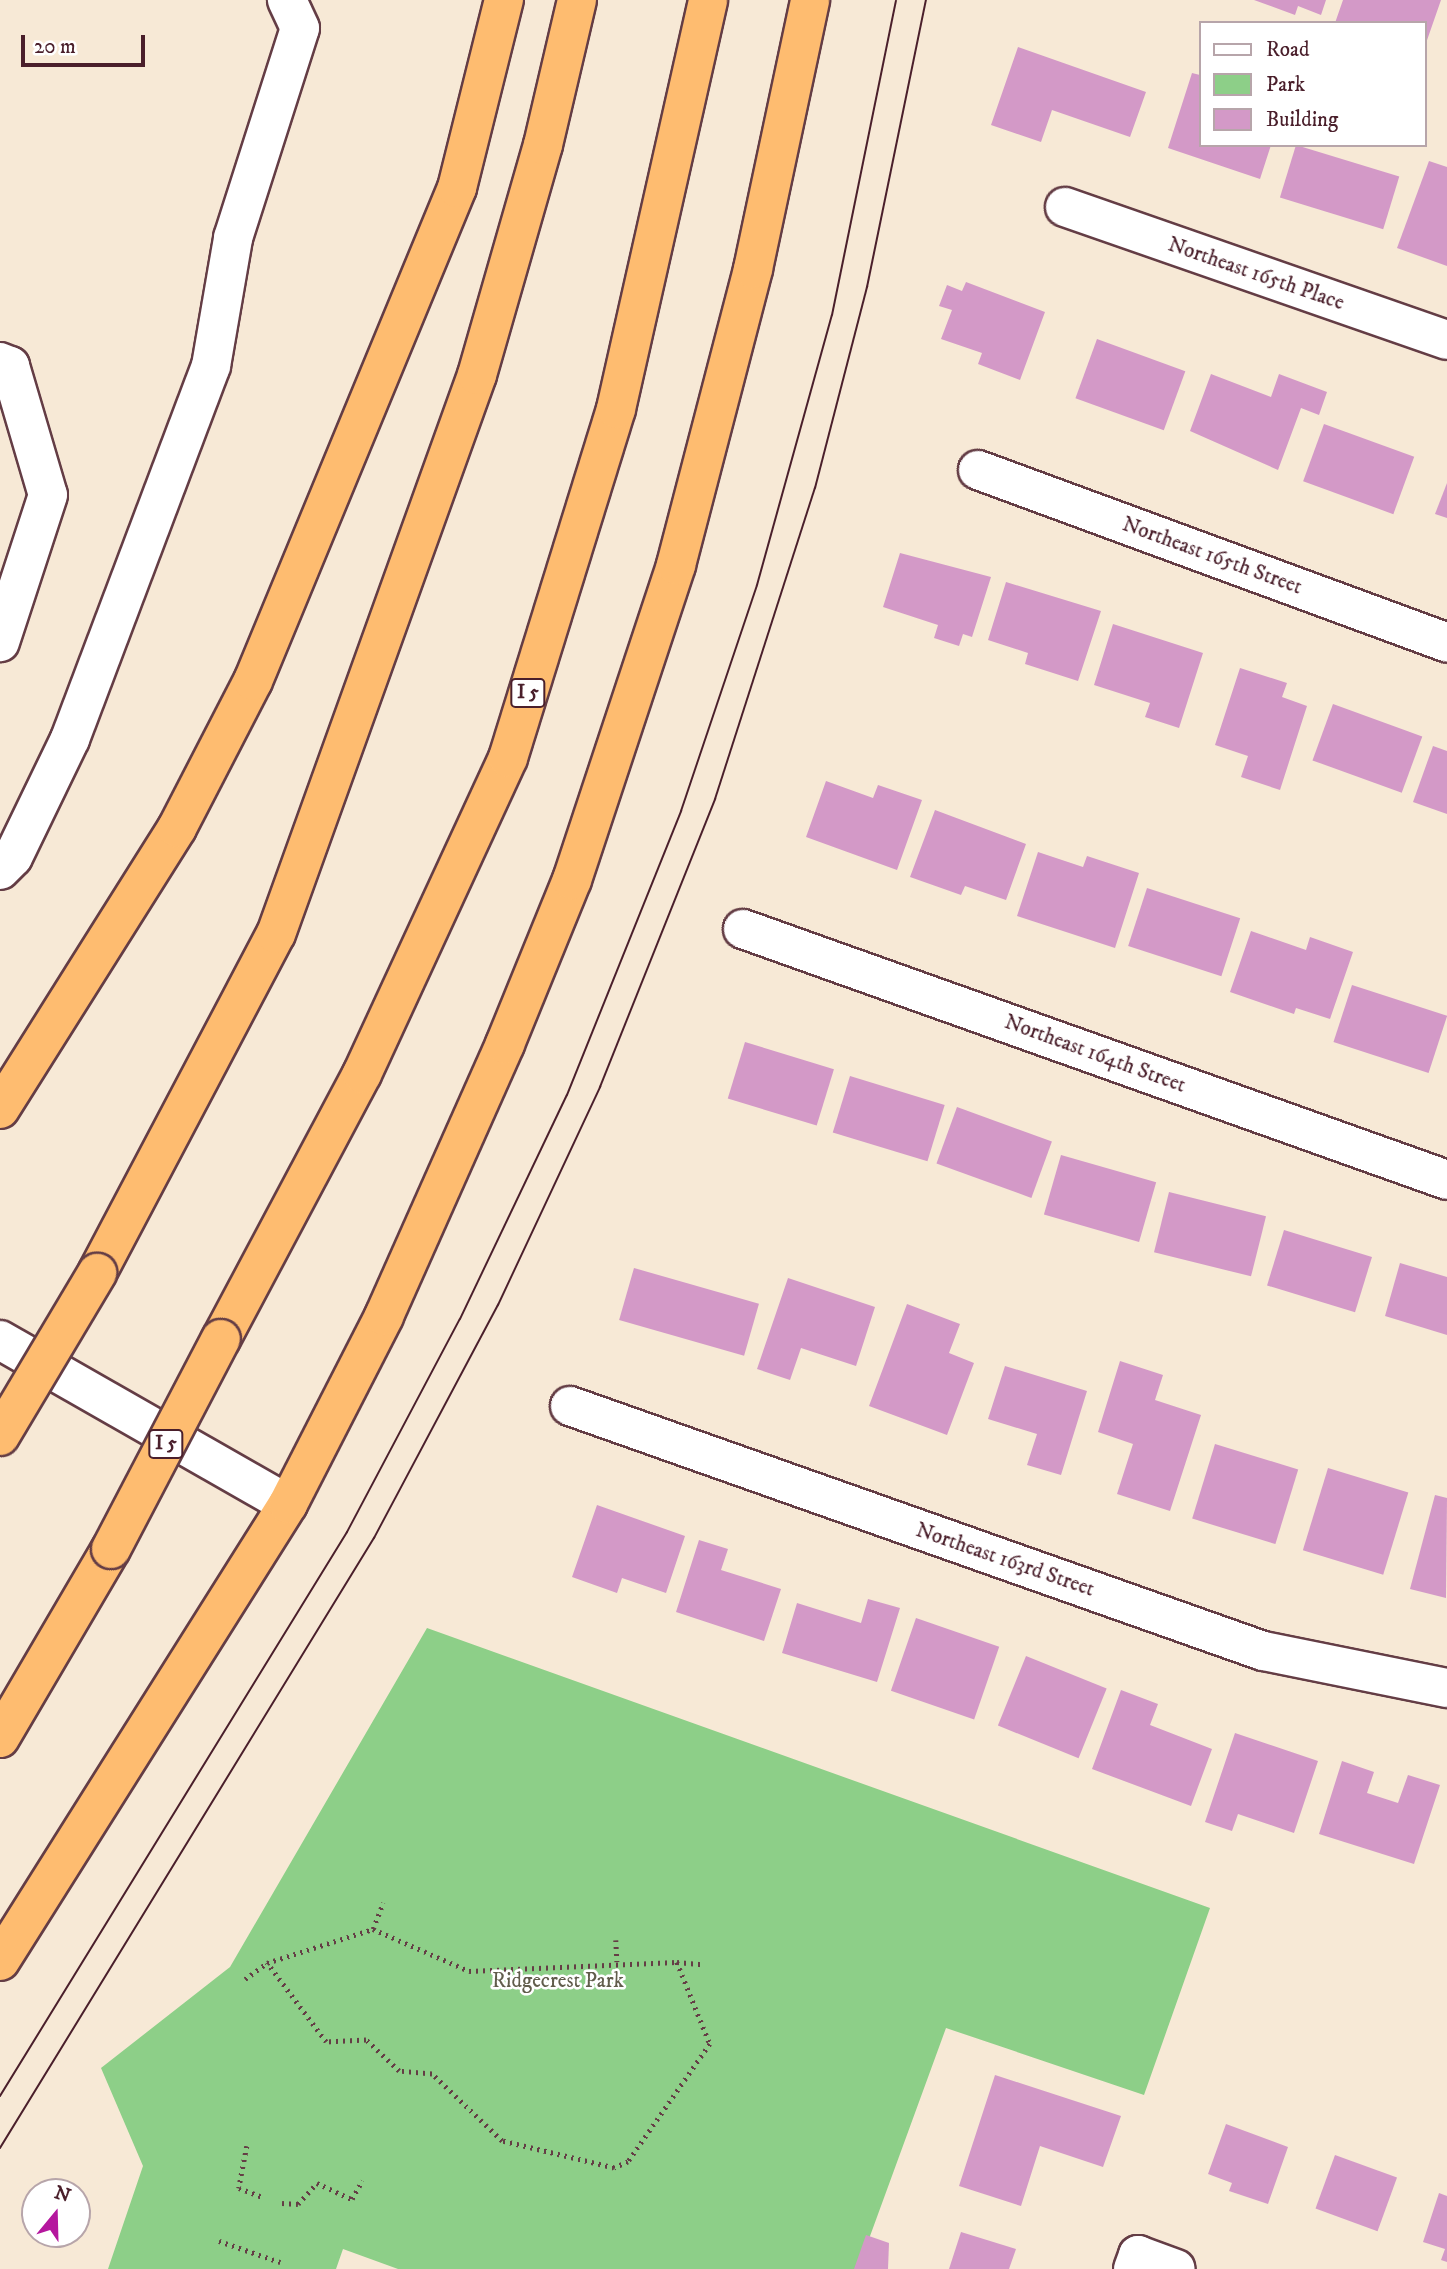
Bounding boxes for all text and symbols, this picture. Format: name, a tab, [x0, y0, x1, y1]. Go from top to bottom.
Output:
scale bar	[24, 21, 149, 65]
legend	[1198, 21, 1426, 147]
text: 20 m	[34, 34, 76, 60]
text: Road	[1266, 37, 1310, 63]
text: Park	[1266, 72, 1305, 98]
text: Building	[1266, 107, 1338, 133]
street label: Northeast 165th Place	[1165, 232, 1347, 316]
street label: Northeast 165th Street	[1119, 512, 1305, 600]
road number: I 5	[509, 678, 547, 708]
street label: Northeast 164th Street	[1001, 1010, 1189, 1098]
road number: I 5	[147, 1428, 185, 1460]
street label: Northeast 163rd Street	[912, 1518, 1098, 1602]
park label: Ridgecrest Park	[492, 1968, 624, 1994]
north arrow	[21, 2178, 91, 2248]
text: N	[51, 2181, 73, 2208]

